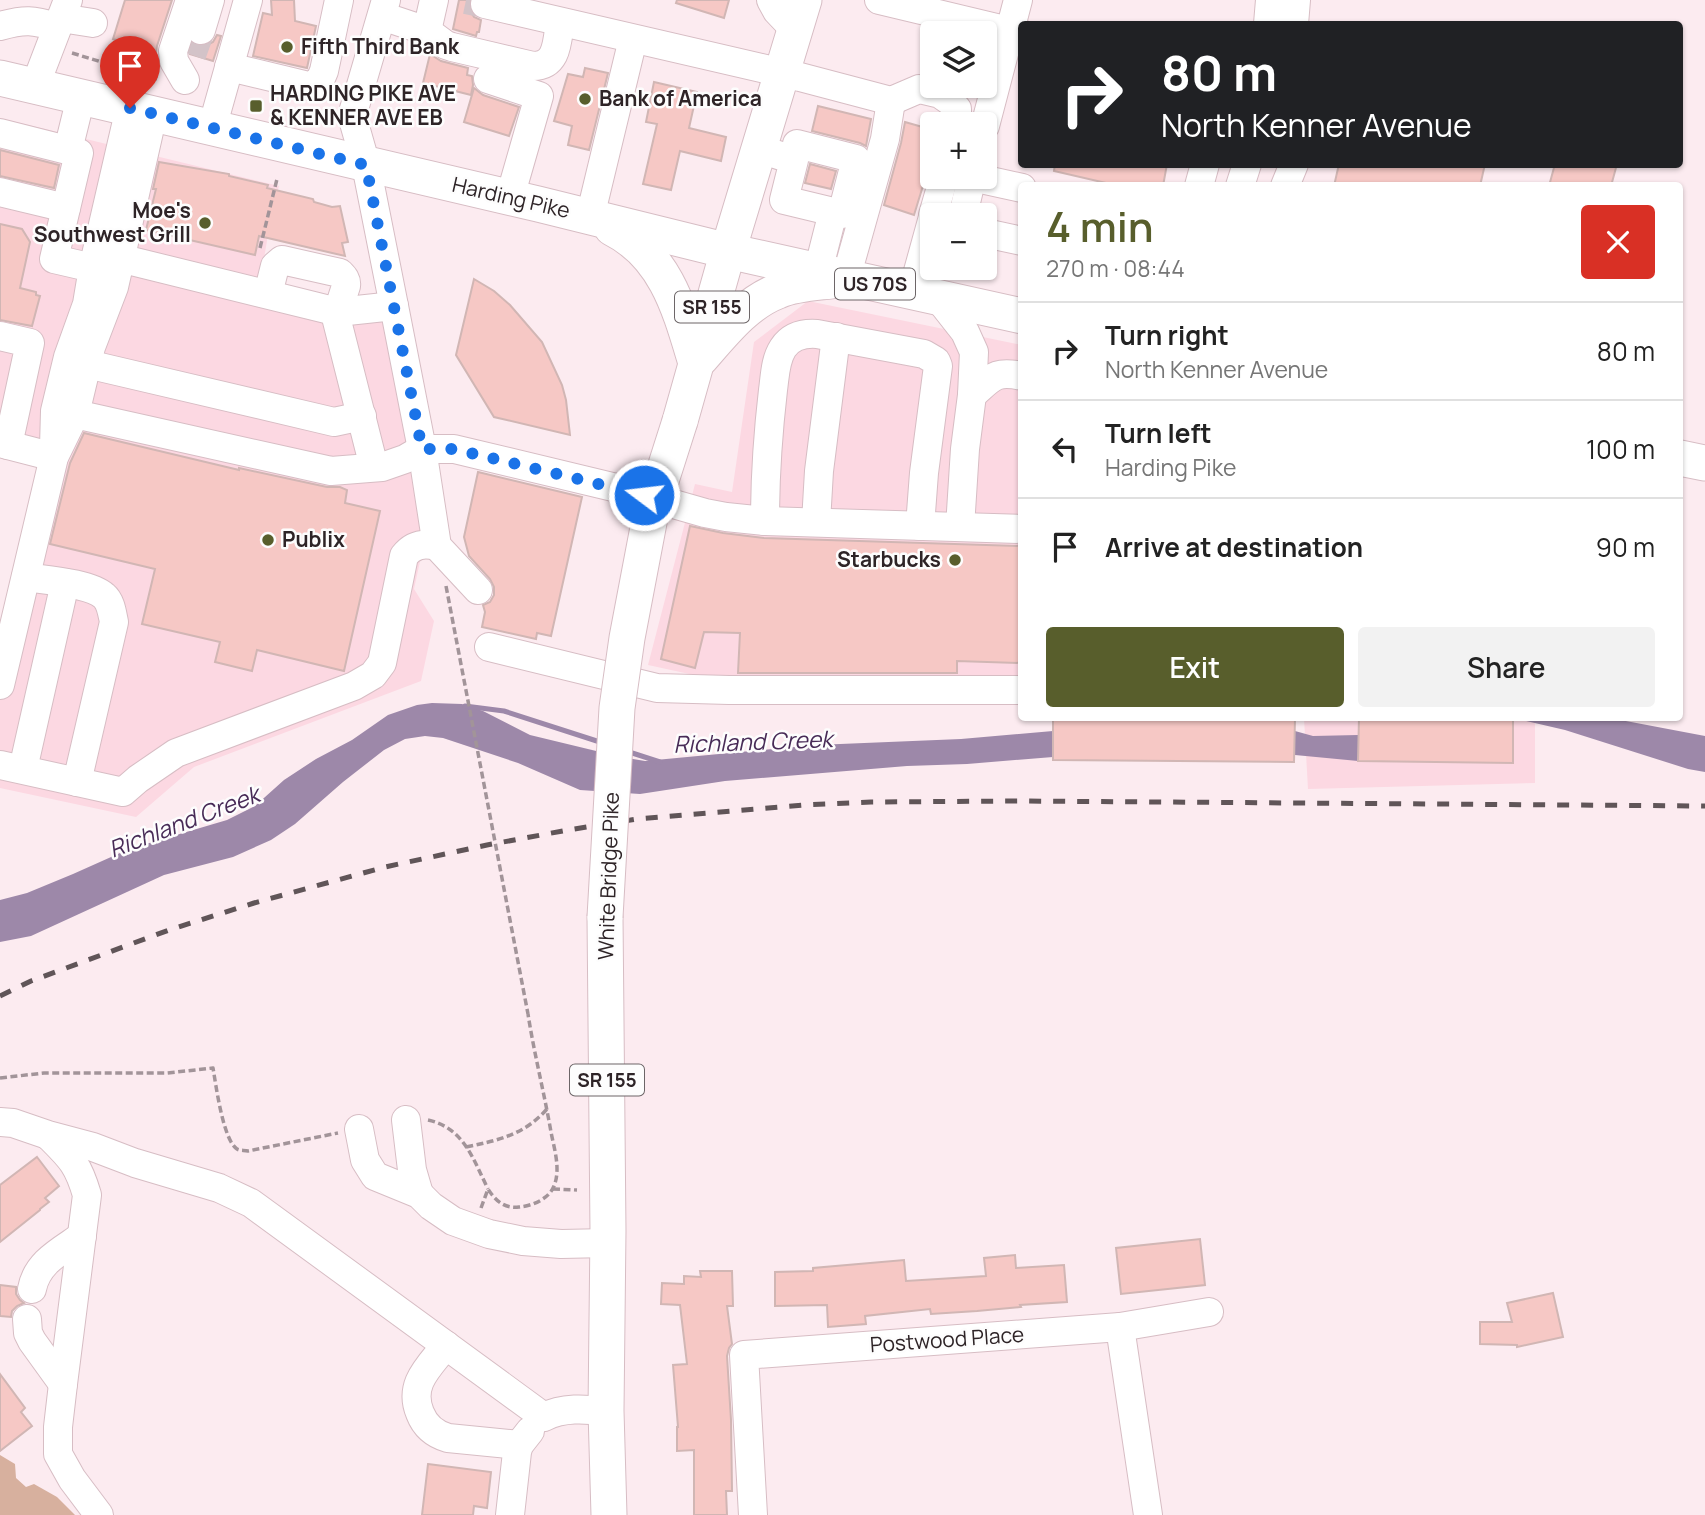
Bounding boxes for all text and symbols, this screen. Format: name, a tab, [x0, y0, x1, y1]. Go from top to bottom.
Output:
map controls	[920, 21, 997, 280]
button: layers	[920, 21, 997, 98]
place label: Fifth Third Bank	[301, 32, 460, 60]
pin	[100, 36, 160, 108]
marker: Fifth Third Bank	[279, 39, 295, 55]
text: 80 m	[1161, 39, 1277, 106]
icon: arrive	[111, 47, 149, 85]
icon: right	[1046, 49, 1137, 140]
place label: HARDING PIKE AVE & KENNER AVE EB	[270, 79, 456, 131]
place label: Bank of America	[599, 84, 762, 112]
marker: Bank of America	[577, 91, 593, 107]
marker: HARDING PIKE AVE & KENNER AVE EB	[248, 98, 264, 114]
text: North Kenner Avenue	[1161, 103, 1472, 147]
button: +	[920, 112, 997, 189]
street label: Harding Pike	[450, 170, 573, 224]
place label: Moe's Southwest Grill	[34, 196, 191, 248]
text: 4 min	[1046, 197, 1154, 255]
button: −	[920, 203, 997, 280]
button: close	[1581, 205, 1655, 279]
marker: Moe's Southwest Grill	[197, 215, 213, 231]
text: 270 m · 08:44	[1046, 252, 1185, 284]
road number: US 70S	[835, 268, 915, 300]
road number: SR 155	[675, 292, 749, 322]
text: Turn right	[1105, 317, 1229, 353]
icon: right	[1046, 332, 1084, 370]
text: 80 m	[1597, 333, 1655, 369]
text: North Kenner Avenue	[1105, 353, 1328, 385]
text: Turn left	[1105, 415, 1212, 451]
icon: left	[1046, 430, 1084, 468]
text: 100 m	[1586, 431, 1655, 467]
text: Harding Pike	[1105, 451, 1236, 483]
position arrow	[607, 458, 681, 532]
place label: Publix	[282, 525, 345, 553]
icon: arrive	[1046, 528, 1084, 566]
text: Arrive at destination	[1105, 529, 1363, 565]
text: 90 m	[1596, 529, 1655, 565]
marker: Publix	[260, 532, 276, 548]
place label: Starbucks	[837, 545, 941, 573]
marker: Starbucks	[947, 552, 963, 568]
button: Exit	[1046, 627, 1344, 707]
button: Share	[1358, 627, 1655, 707]
water label: Richland Creek	[673, 722, 837, 760]
water label: Richland Creek	[104, 776, 267, 865]
street label: White Bridge Pike	[591, 791, 625, 961]
road number: SR 155	[570, 1064, 644, 1096]
street label: Postwood Place	[869, 1320, 1025, 1358]

